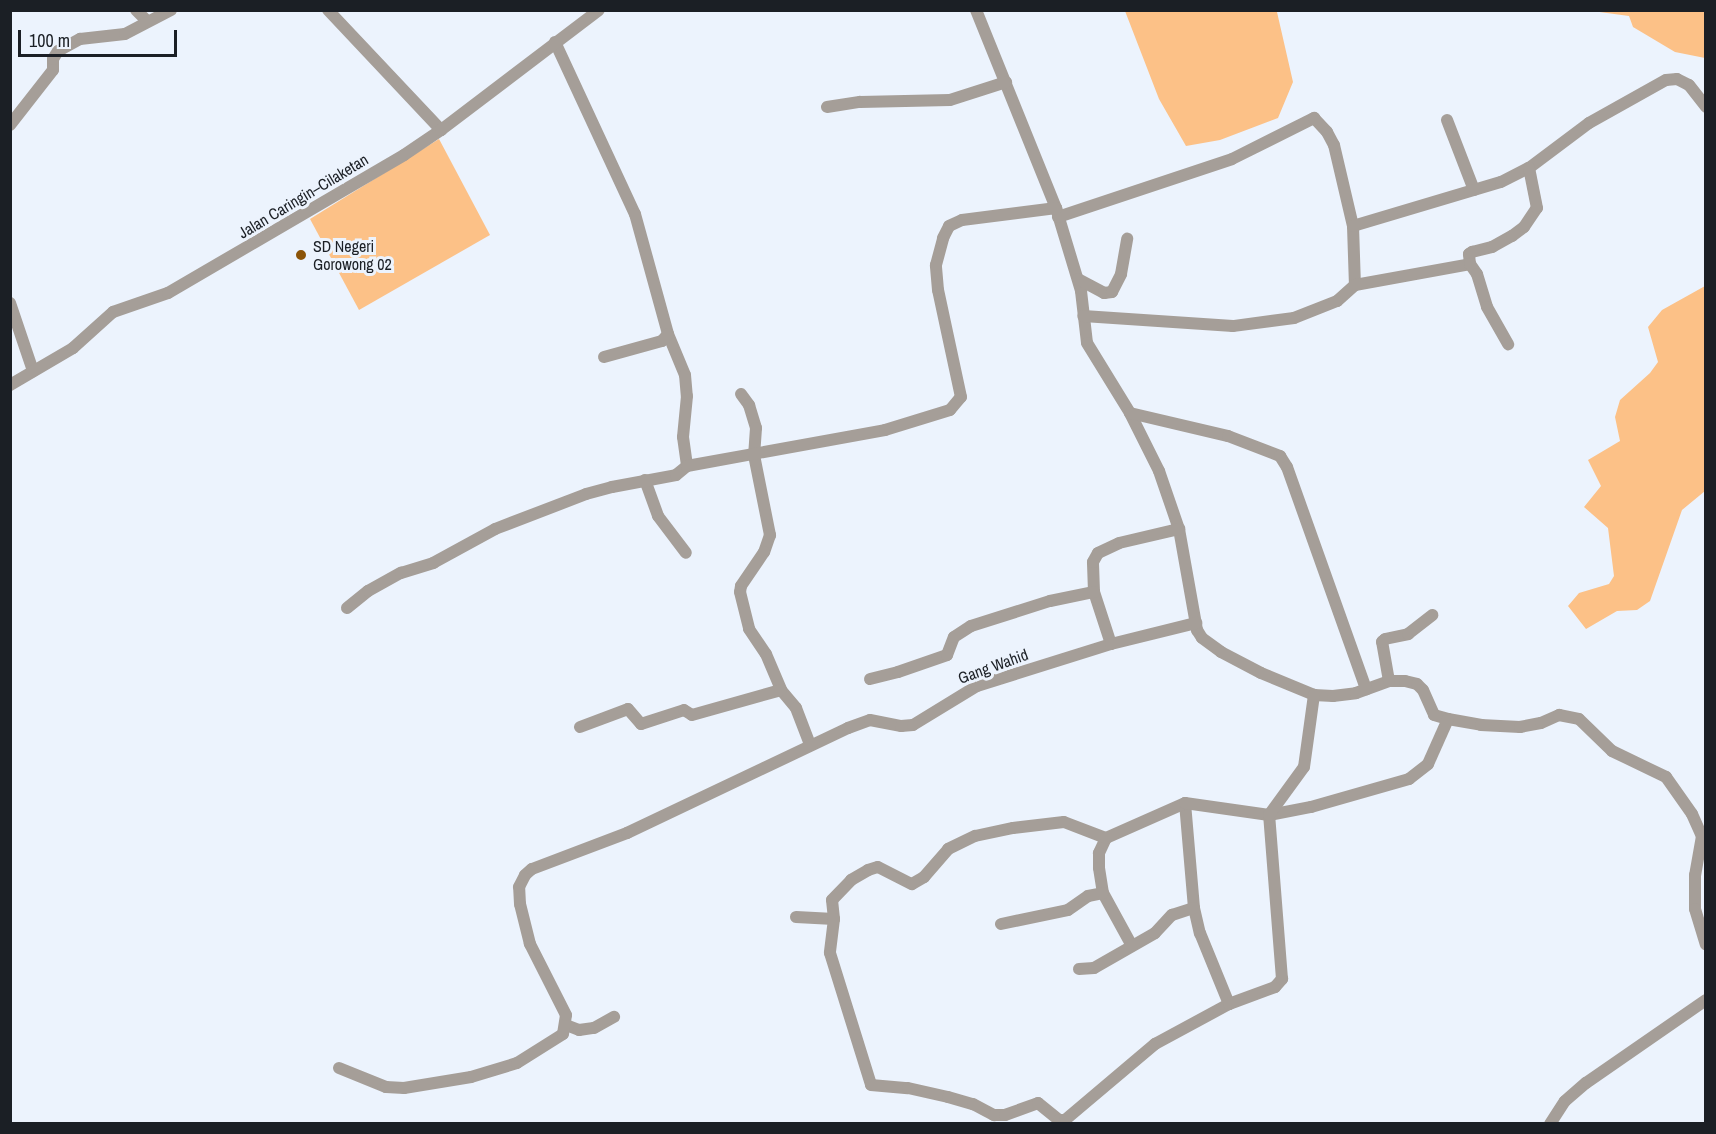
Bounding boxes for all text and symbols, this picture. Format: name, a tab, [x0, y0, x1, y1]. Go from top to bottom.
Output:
scale bar	[21, 18, 180, 56]
text: 100 m	[29, 28, 70, 53]
street label: Jalan Caringin–Cilaketan	[235, 150, 371, 242]
place label: SD Negeri Gorowong 02	[313, 236, 392, 274]
marker: SD Negeri Gorowong 02	[294, 248, 308, 262]
street label: Gang Wahid	[955, 644, 1031, 688]

